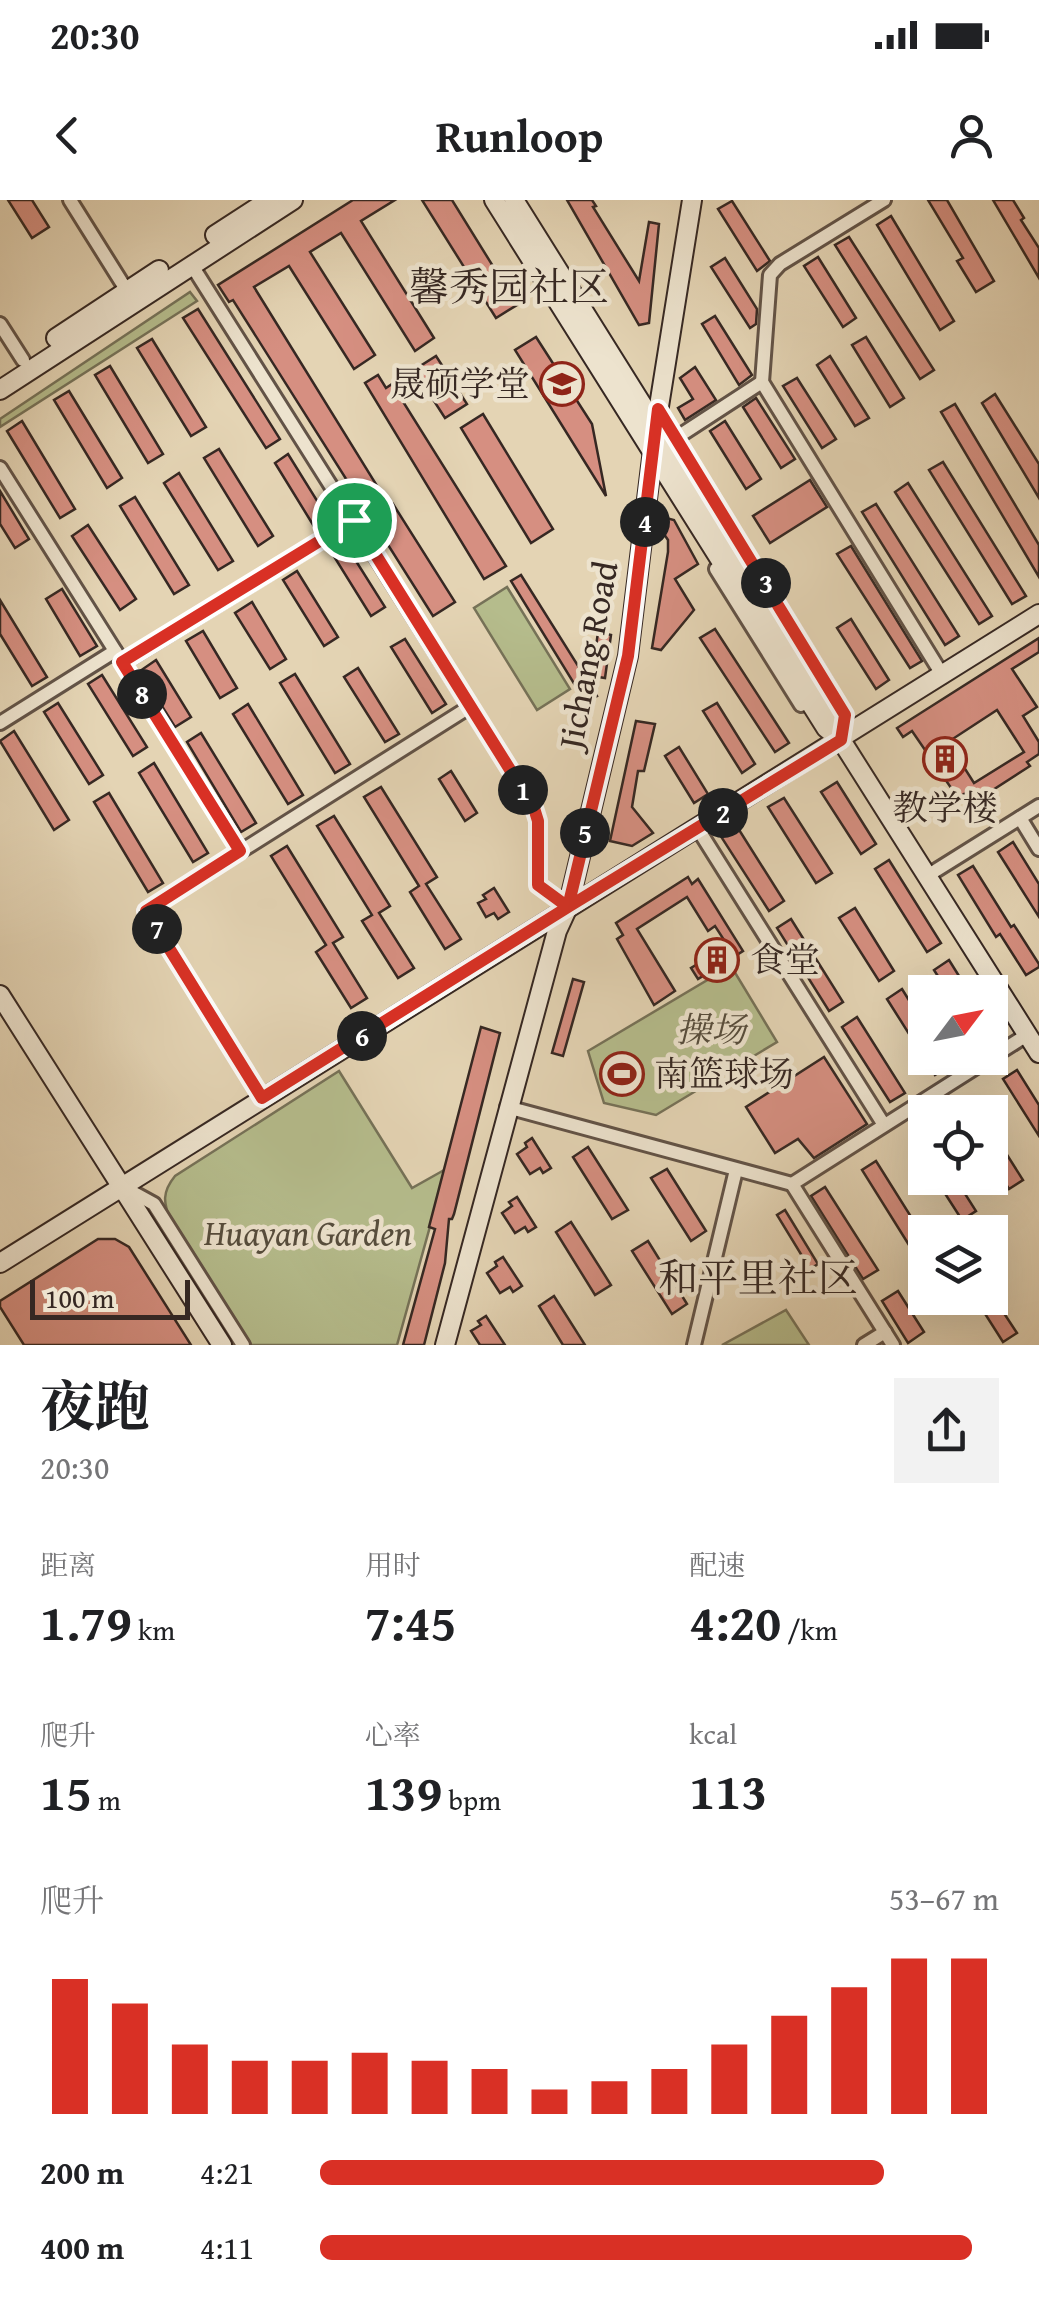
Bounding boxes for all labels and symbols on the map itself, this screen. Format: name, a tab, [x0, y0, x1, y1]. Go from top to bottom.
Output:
district label: 馨秀园社区	[409, 257, 609, 316]
place label: 晟硕学堂	[390, 358, 530, 409]
school or university icon: 晟硕学堂	[539, 361, 585, 407]
pin	[312, 478, 397, 563]
pin: 4	[620, 497, 670, 547]
street label: Jichang Road	[544, 556, 631, 757]
pin: 3	[741, 558, 791, 608]
pin: 8	[117, 669, 167, 719]
building icon: 教学楼	[922, 736, 968, 782]
pin: 1	[498, 765, 548, 815]
place label: 教学楼	[892, 782, 998, 833]
pin: 2	[698, 788, 748, 838]
pin: 5	[560, 808, 610, 858]
pin: 7	[132, 904, 182, 954]
place label: 食堂	[750, 934, 820, 985]
building icon: 食堂	[694, 937, 740, 983]
north arrow	[908, 975, 1008, 1075]
park label: 操场	[676, 1004, 749, 1055]
pin: 6	[337, 1011, 387, 1061]
place label: 南篮球场	[654, 1048, 794, 1099]
sports icon: 南篮球场	[599, 1051, 645, 1097]
park label: Huayan Garden	[203, 1207, 412, 1258]
district label: 和平里社区	[658, 1248, 858, 1307]
scale bar	[30, 1275, 190, 1320]

